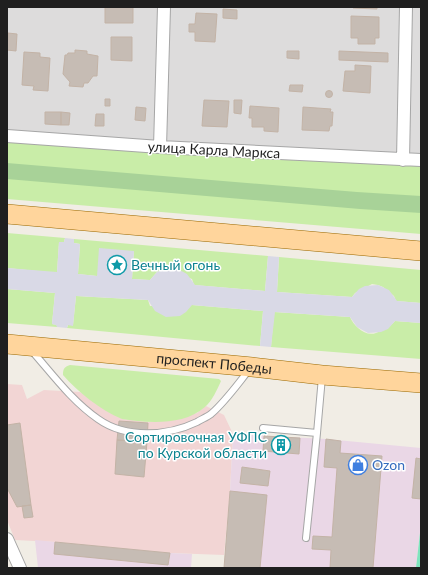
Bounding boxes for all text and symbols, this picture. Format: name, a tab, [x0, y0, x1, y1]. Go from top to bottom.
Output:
street label: улица Карла Маркса	[147, 138, 281, 161]
place icon: Вечный огонь	[106, 254, 128, 276]
place label: Вечный огонь	[131, 256, 220, 273]
street label: проспект Победы	[156, 349, 273, 377]
place label: Сортировочная УФПС по Курской области	[125, 428, 268, 461]
building icon: Сортировочная УФПС по Курской области	[270, 434, 292, 456]
shop icon: Ozon	[347, 454, 369, 476]
place label: Ozon	[372, 456, 405, 473]

